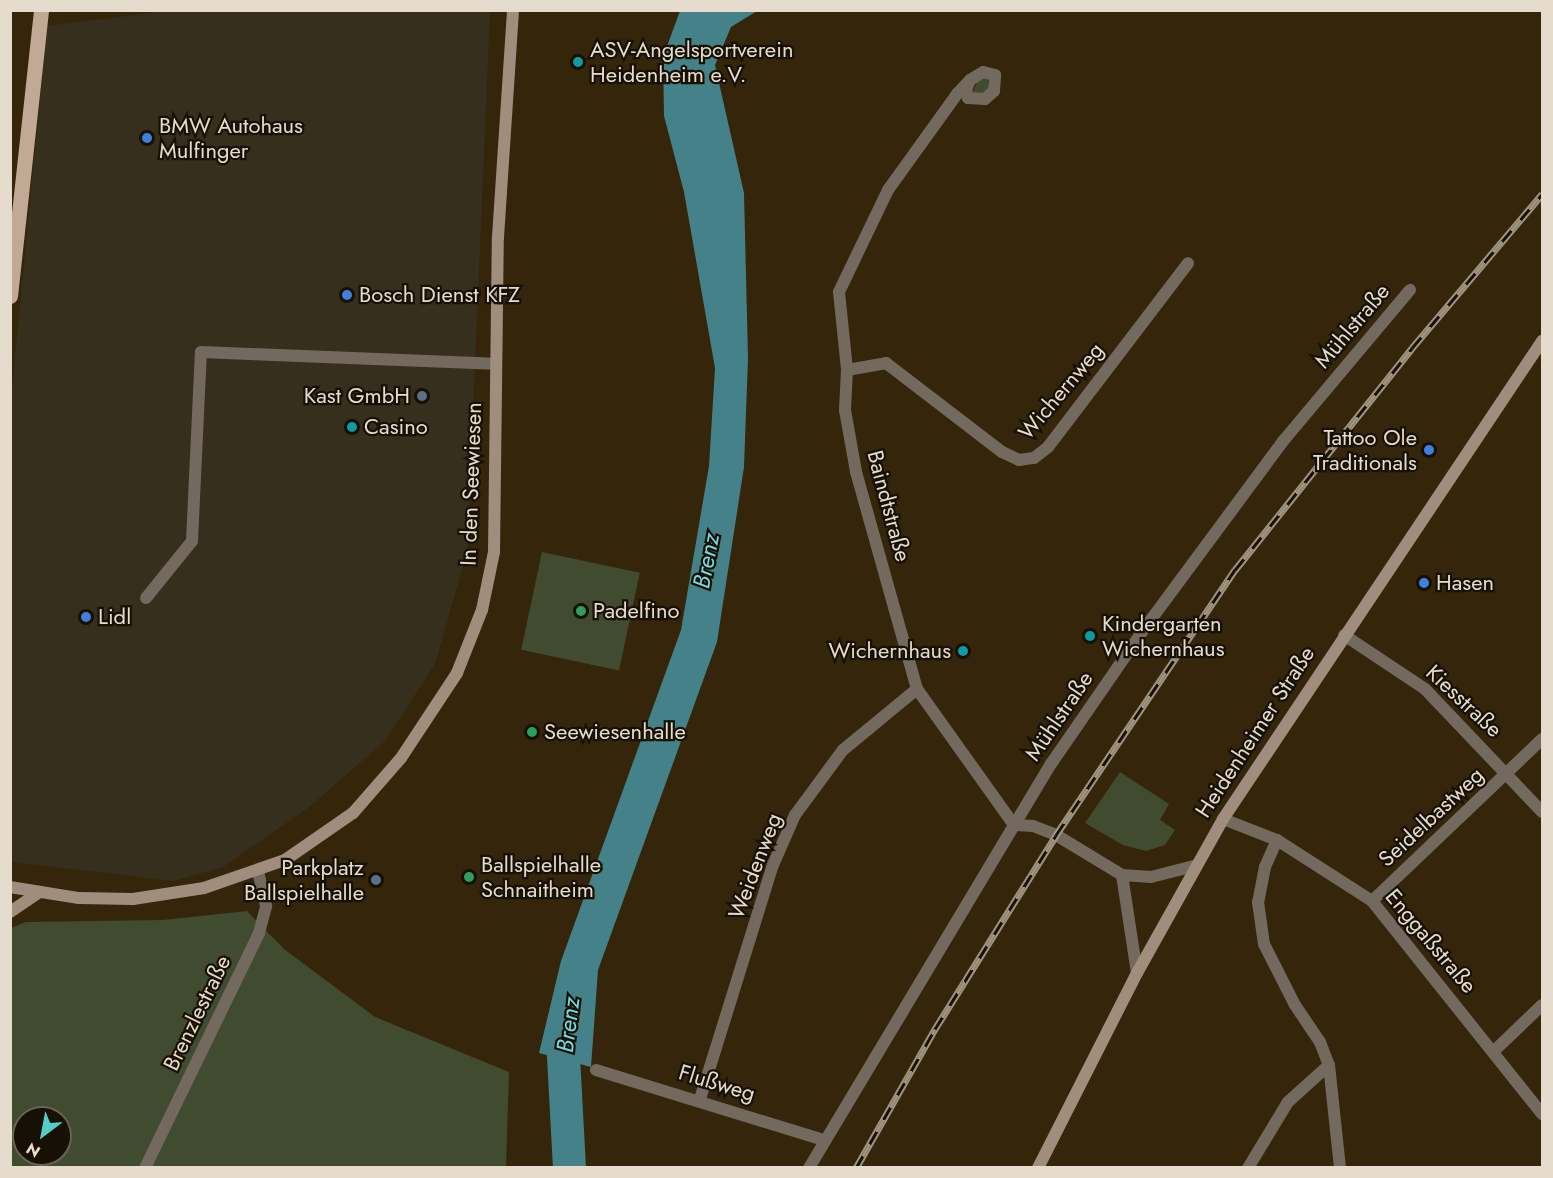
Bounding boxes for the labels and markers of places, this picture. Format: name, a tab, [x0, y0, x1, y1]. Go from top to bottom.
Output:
place label: ASV-Angelsportverein Heidenheim e.V.	[590, 36, 793, 88]
marker: ASV-Angelsportverein Heidenheim e.V.	[571, 55, 585, 69]
place label: BMW Autohaus Mulfinger	[159, 112, 303, 164]
marker: BMW Autohaus Mulfinger	[140, 131, 154, 145]
place label: Bosch Dienst KFZ	[359, 282, 520, 308]
marker: Bosch Dienst KFZ	[340, 288, 354, 302]
place label: Kast GmbH	[304, 383, 410, 409]
marker: Kast GmbH	[415, 389, 429, 403]
place label: Casino	[364, 414, 428, 440]
marker: Casino	[345, 420, 359, 434]
place label: Tattoo Ole Traditionals	[1313, 424, 1417, 476]
marker: Tattoo Ole Traditionals	[1422, 443, 1436, 457]
place label: Hasen	[1436, 570, 1494, 596]
marker: Hasen	[1417, 576, 1431, 590]
place label: Padelfino	[593, 598, 679, 624]
place label: Lidl	[98, 604, 131, 630]
marker: Padelfino	[574, 604, 588, 618]
marker: Lidl	[79, 610, 93, 624]
place label: Kindergarten Wichernhaus	[1102, 610, 1225, 662]
marker: Kindergarten Wichernhaus	[1083, 629, 1097, 643]
place label: Wichernhaus	[828, 638, 951, 664]
marker: Wichernhaus	[956, 644, 970, 658]
place label: Seewiesenhalle	[544, 719, 686, 745]
marker: Seewiesenhalle	[525, 725, 539, 739]
place label: Ballspielhalle Schnaitheim	[481, 851, 601, 902]
place label: Parkplatz Ballspielhalle	[244, 854, 364, 906]
marker: Ballspielhalle Schnaitheim	[462, 870, 476, 884]
marker: Parkplatz Ballspielhalle	[369, 873, 383, 887]

